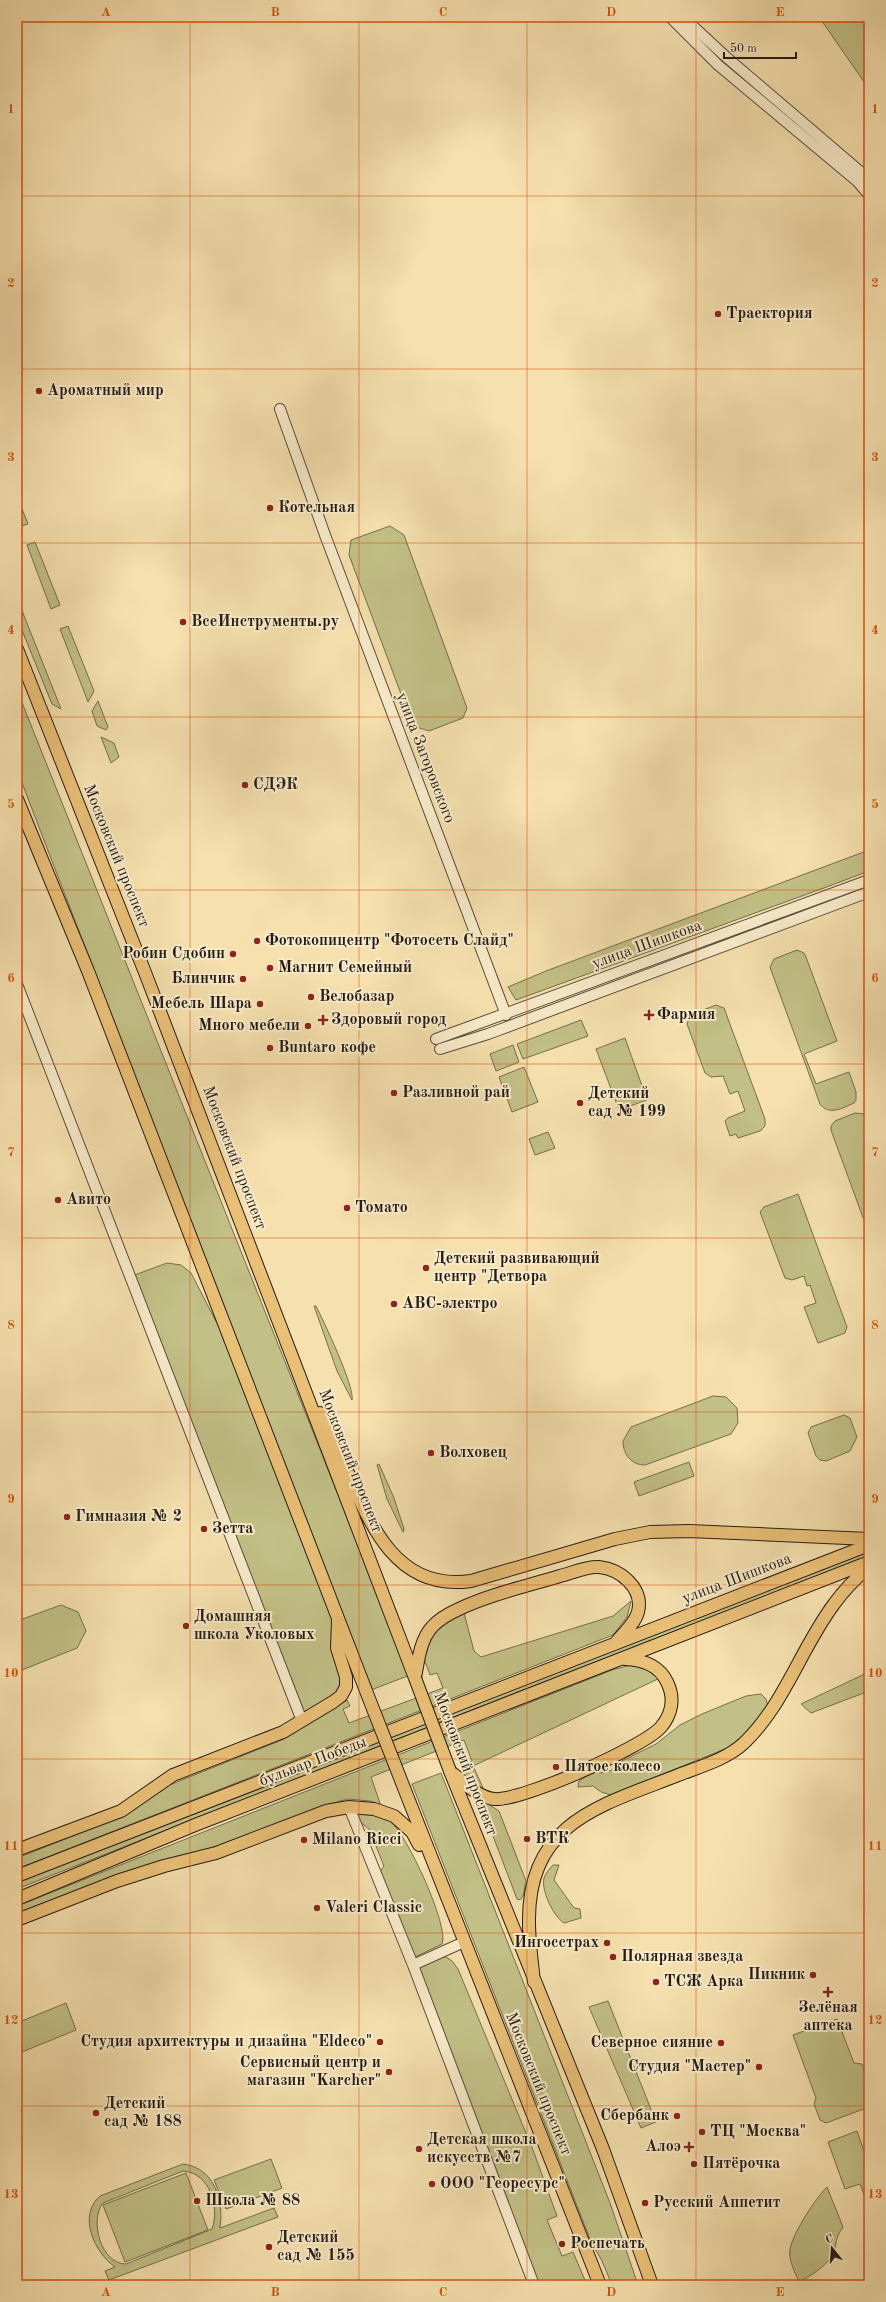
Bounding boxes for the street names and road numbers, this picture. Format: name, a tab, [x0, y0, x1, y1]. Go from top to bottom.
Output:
street label: улица Загоровского	[393, 691, 457, 825]
street label: Московский проспект	[80, 782, 152, 930]
street label: улица Шишкова	[590, 918, 704, 972]
street label: Московский проспект	[199, 1084, 269, 1232]
street label: Московский проспект	[315, 1387, 385, 1535]
street label: улица Шишкова	[680, 1551, 794, 1607]
street label: Московский проспект	[430, 1690, 500, 1838]
street label: бульвар Победы	[257, 1734, 369, 1790]
street label: Московский проспект	[502, 2010, 574, 2158]

